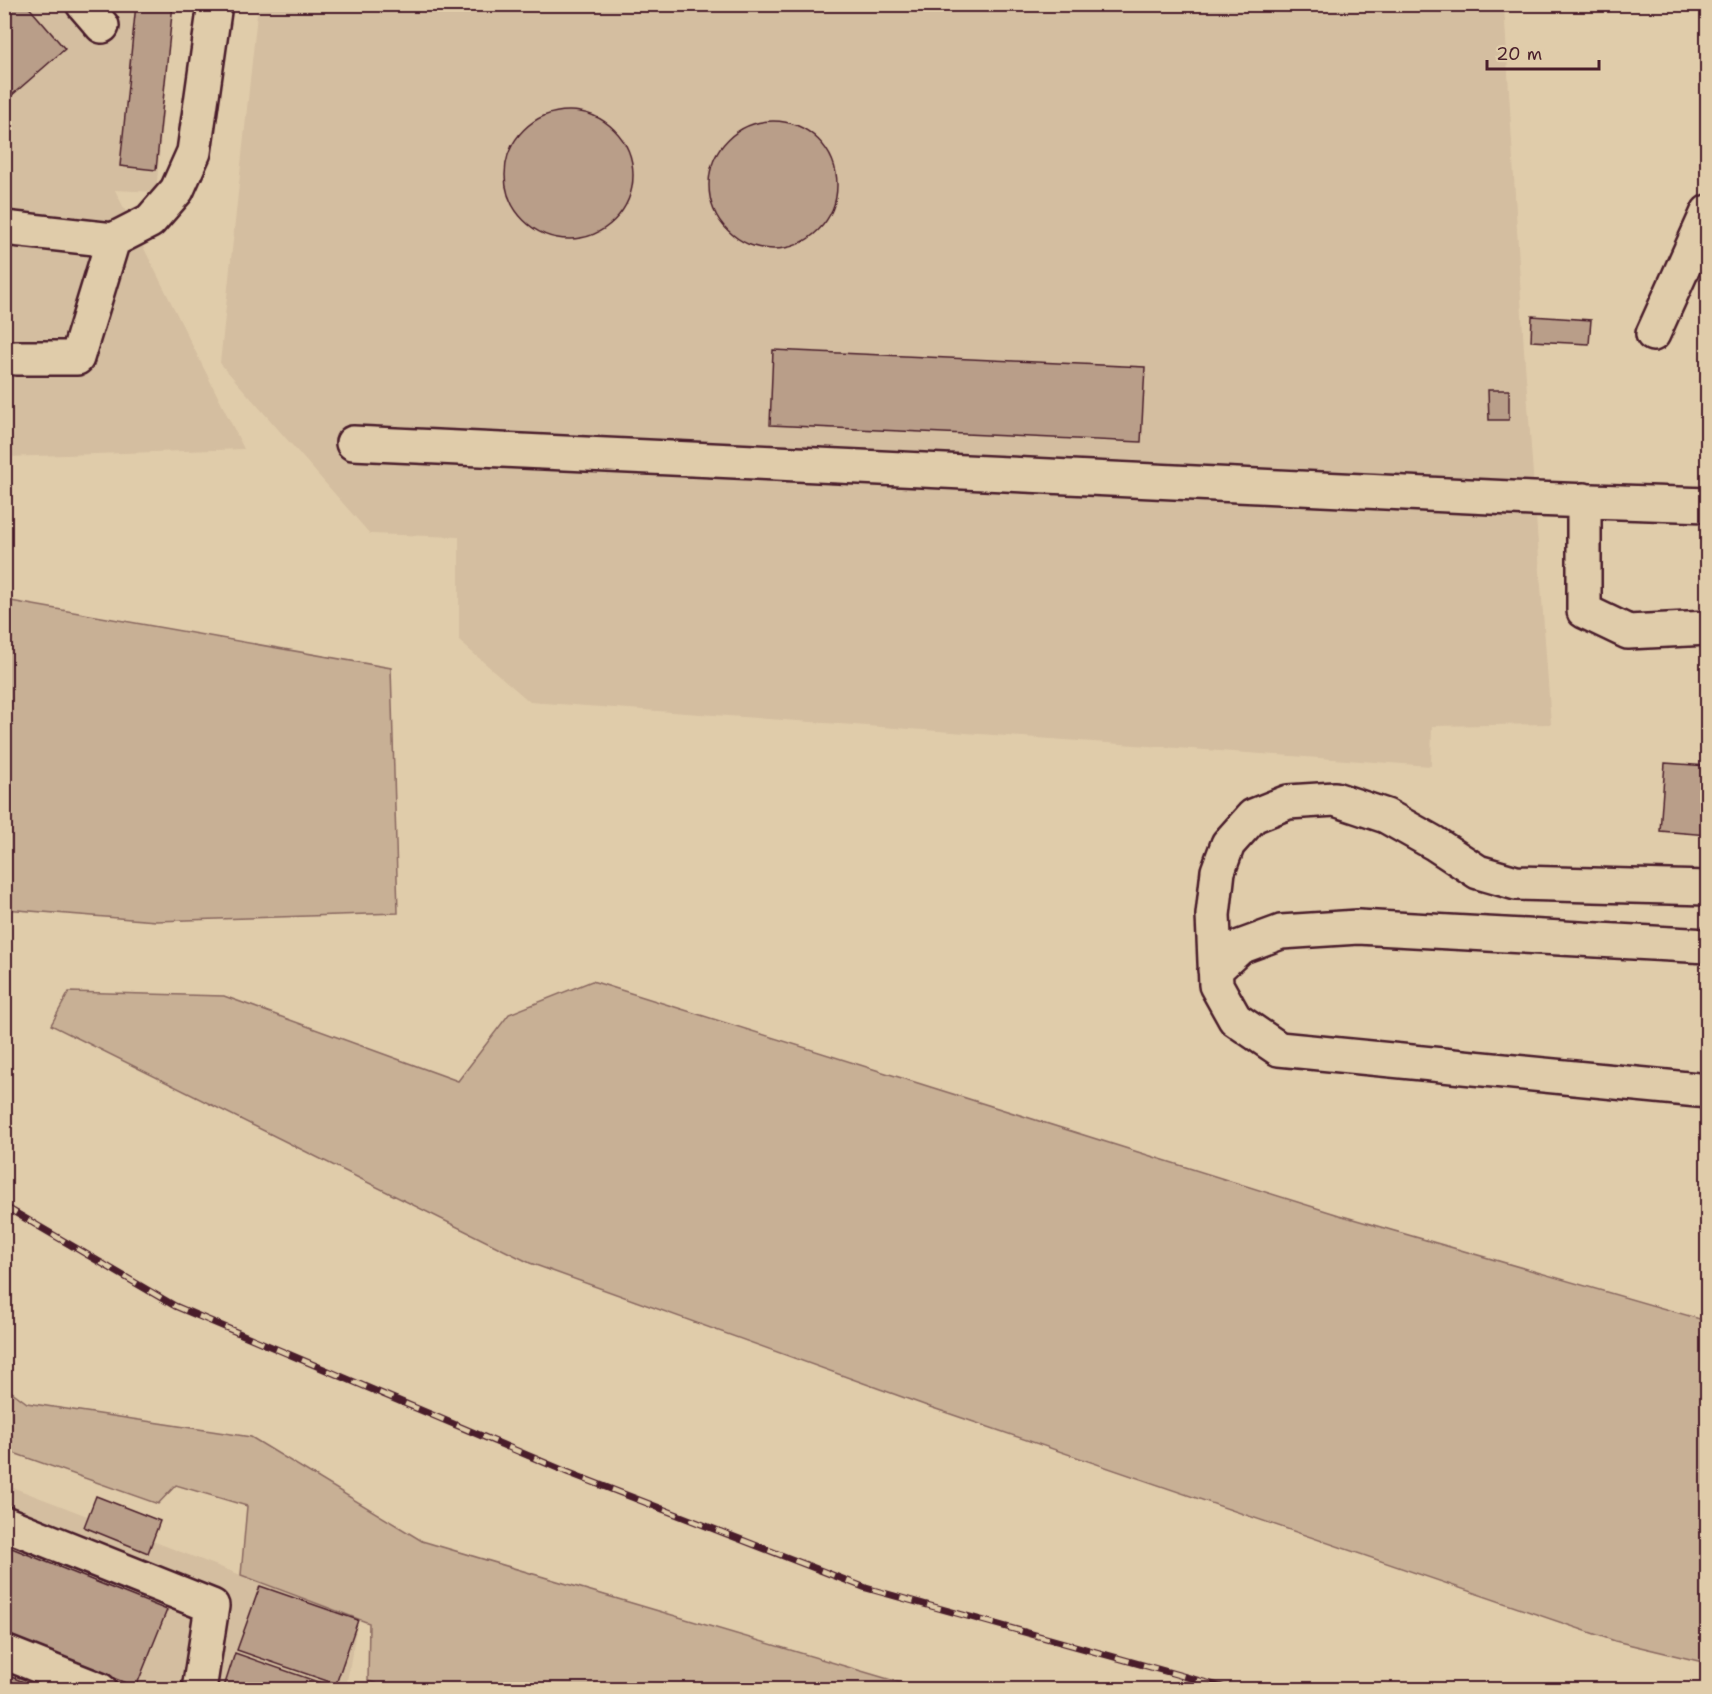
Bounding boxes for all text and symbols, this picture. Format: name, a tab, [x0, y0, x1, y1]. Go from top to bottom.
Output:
scale bar	[1487, 33, 1600, 71]
text: 20 m	[1496, 42, 1542, 66]

